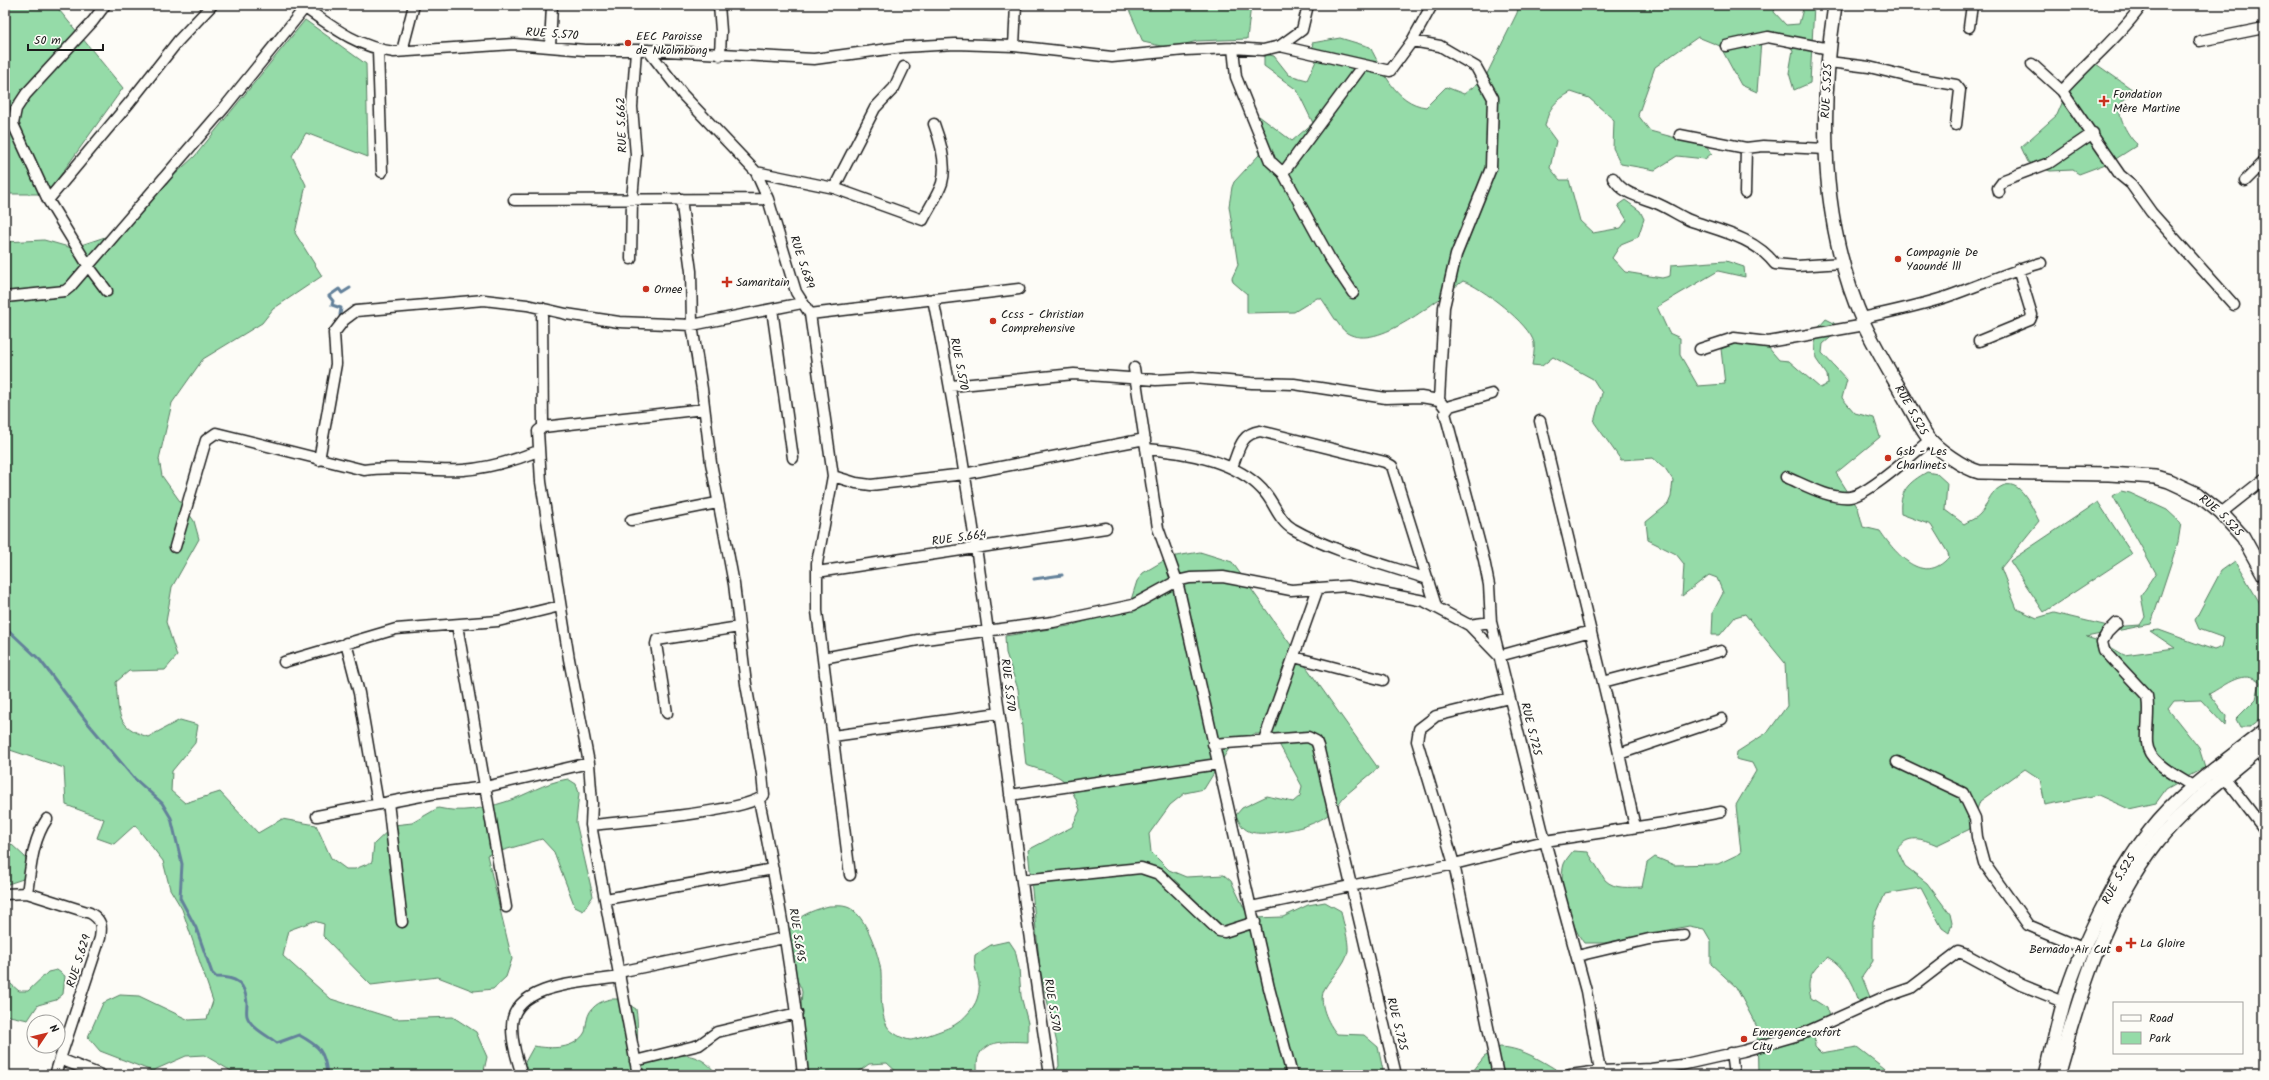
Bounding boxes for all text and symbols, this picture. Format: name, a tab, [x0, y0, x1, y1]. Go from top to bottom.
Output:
street label: RUE 5.570	[525, 23, 579, 45]
scale bar	[28, 26, 103, 52]
place label: EEC Paroisse de Nkolmbong	[636, 27, 708, 60]
text: 50 m	[34, 31, 61, 50]
marker: EEC Paroisse de Nkolmbong	[623, 38, 633, 48]
street label: RUE 5.525	[1816, 61, 1838, 119]
place label: Fondation Mère Martine	[2113, 85, 2181, 118]
marker: Fondation Mère Martine	[2098, 95, 2110, 107]
street label: RUE 5.662	[612, 97, 632, 153]
street label: RUE 5.689	[784, 233, 820, 291]
place label: Compagnie De Yaoundé lll	[1906, 243, 1978, 276]
marker: Compagnie De Yaoundé lll	[1893, 254, 1903, 264]
place label: Samaritain	[736, 273, 790, 292]
marker: Samaritain	[721, 276, 733, 288]
place label: Ornee	[654, 280, 683, 299]
marker: Ornee	[641, 284, 651, 294]
place label: Ccss - Christian Comprehensive	[1001, 305, 1084, 338]
marker: Ccss - Christian Comprehensive	[988, 316, 998, 326]
street label: RUE 5.570	[945, 336, 973, 392]
street label: RUE 5.525	[1890, 381, 1934, 441]
place label: Gsb - Les Charlinets	[1896, 442, 1947, 475]
marker: Gsb - Les Charlinets	[1883, 453, 1893, 463]
street label: RUE 5.525	[2195, 489, 2249, 542]
street label: RUE 5.664	[930, 525, 988, 551]
street label: RUE 5.570	[995, 657, 1021, 713]
street label: RUE 5.725	[1515, 700, 1547, 759]
street label: RUE 5.525	[2097, 849, 2141, 907]
street label: RUE 5.695	[783, 907, 811, 965]
street label: RUE 5.629	[61, 932, 97, 990]
place label: La Gloire	[2140, 934, 2186, 953]
marker: La Gloire	[2125, 937, 2137, 949]
place label: Bernado Air Cut	[2029, 940, 2111, 959]
marker: Bernado Air Cut	[2114, 944, 2124, 954]
street label: RUE 5.570	[1038, 977, 1066, 1033]
street label: RUE 5.725	[1381, 995, 1413, 1054]
legend	[2113, 1002, 2243, 1054]
text: Road	[2149, 1009, 2174, 1028]
north arrow	[26, 1014, 66, 1054]
text: N	[44, 1021, 63, 1037]
place label: Emergence-oxfort City	[1752, 1023, 1841, 1056]
text: Park	[2149, 1029, 2171, 1048]
marker: Emergence-oxfort City	[1739, 1034, 1749, 1044]

